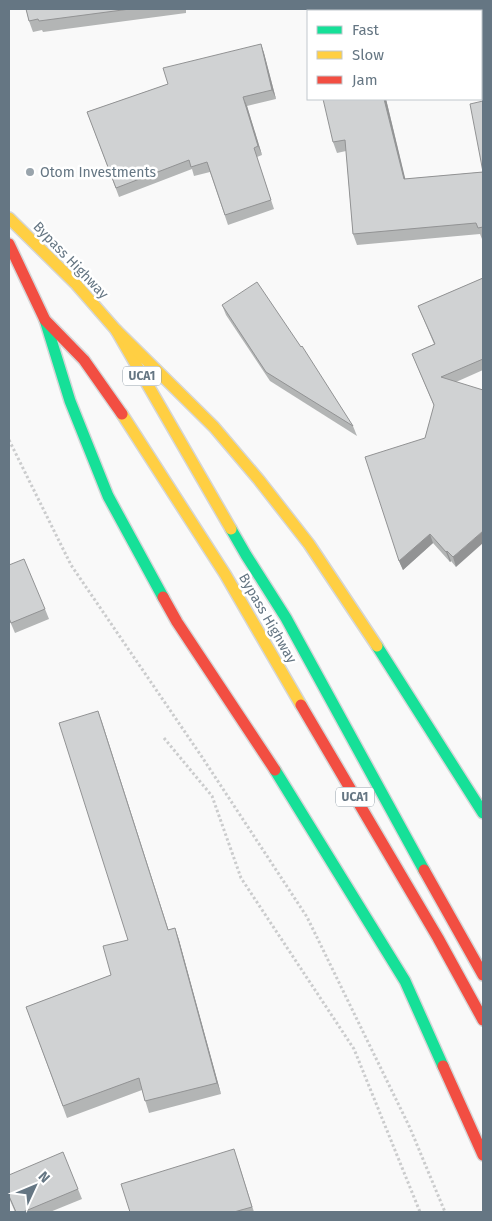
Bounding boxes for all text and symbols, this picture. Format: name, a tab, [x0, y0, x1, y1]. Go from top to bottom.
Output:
legend	[307, 10, 482, 100]
text: Fast	[352, 21, 379, 39]
text: Slow	[352, 46, 384, 64]
text: Jam	[352, 71, 378, 89]
place label: Otom Investments	[40, 164, 157, 181]
marker: Otom Investments	[24, 166, 36, 178]
street label: Bypass Highway	[30, 218, 112, 303]
road number: UCA1	[123, 366, 161, 386]
street label: Bypass Highway	[235, 570, 300, 666]
road number: UCA1	[336, 788, 374, 806]
north arrow	[10, 1161, 60, 1211]
text: N	[35, 1168, 53, 1187]

